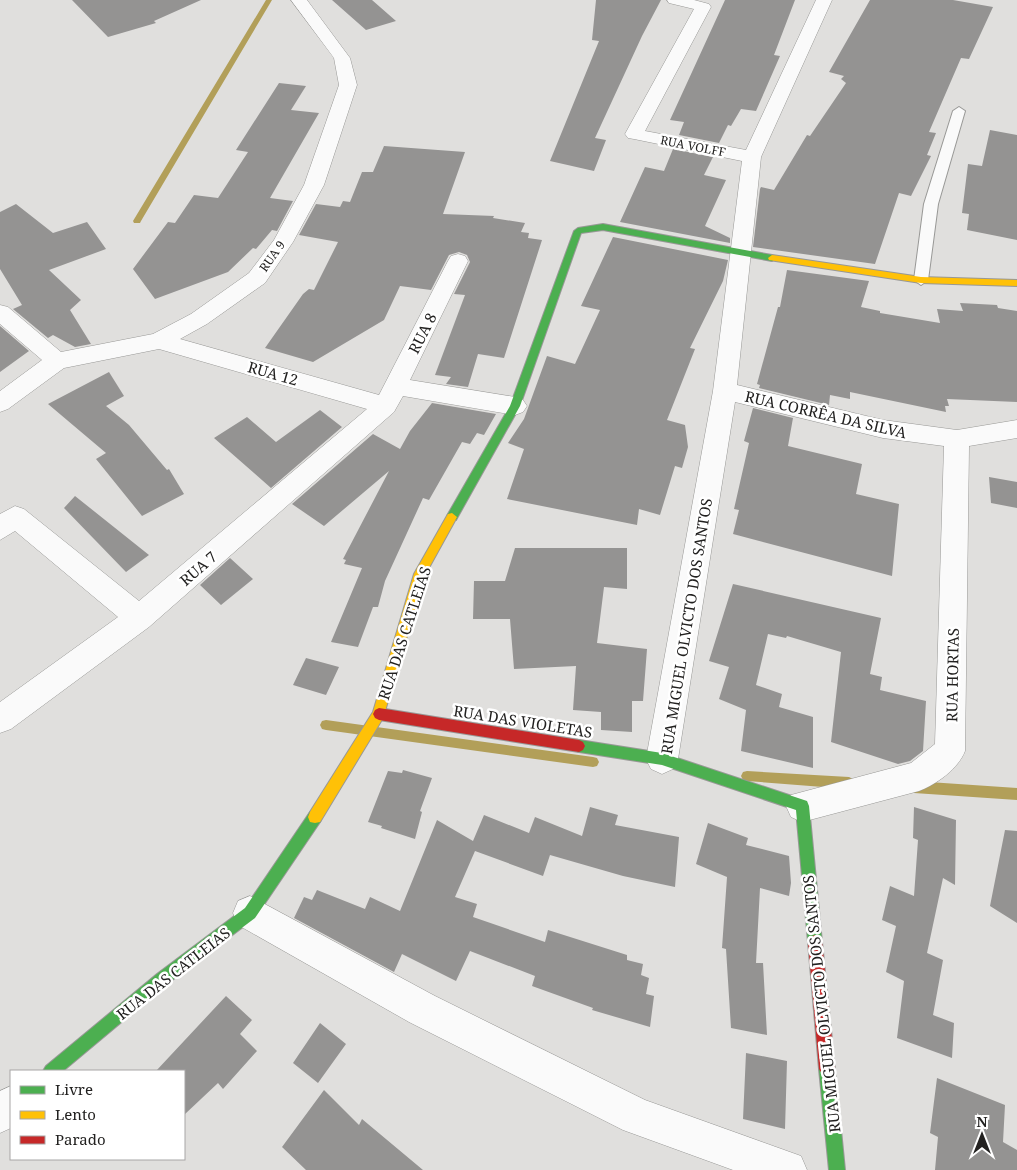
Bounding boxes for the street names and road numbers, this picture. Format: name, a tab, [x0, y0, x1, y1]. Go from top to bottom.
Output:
street label: RUA VOLFF	[659, 131, 727, 161]
street label: RUA 9	[255, 237, 289, 275]
street label: RUA 8	[403, 309, 441, 357]
street label: RUA 12	[246, 356, 300, 390]
street label: RUA CORRÊA DA SILVA	[743, 386, 909, 442]
street label: RUA MIGUEL OLVICTO DOS SANTOS	[656, 497, 716, 755]
street label: RUA 7	[175, 546, 221, 590]
street label: RUA DAS CATLEIAS	[373, 564, 435, 702]
street label: RUA HORTAS	[941, 628, 963, 722]
street label: RUA DAS VIOLETAS	[452, 700, 594, 742]
street label: RUA MIGUEL OLVICTO DOS SANTOS	[798, 874, 844, 1134]
street label: RUA DAS CATLEIAS	[112, 922, 234, 1024]

